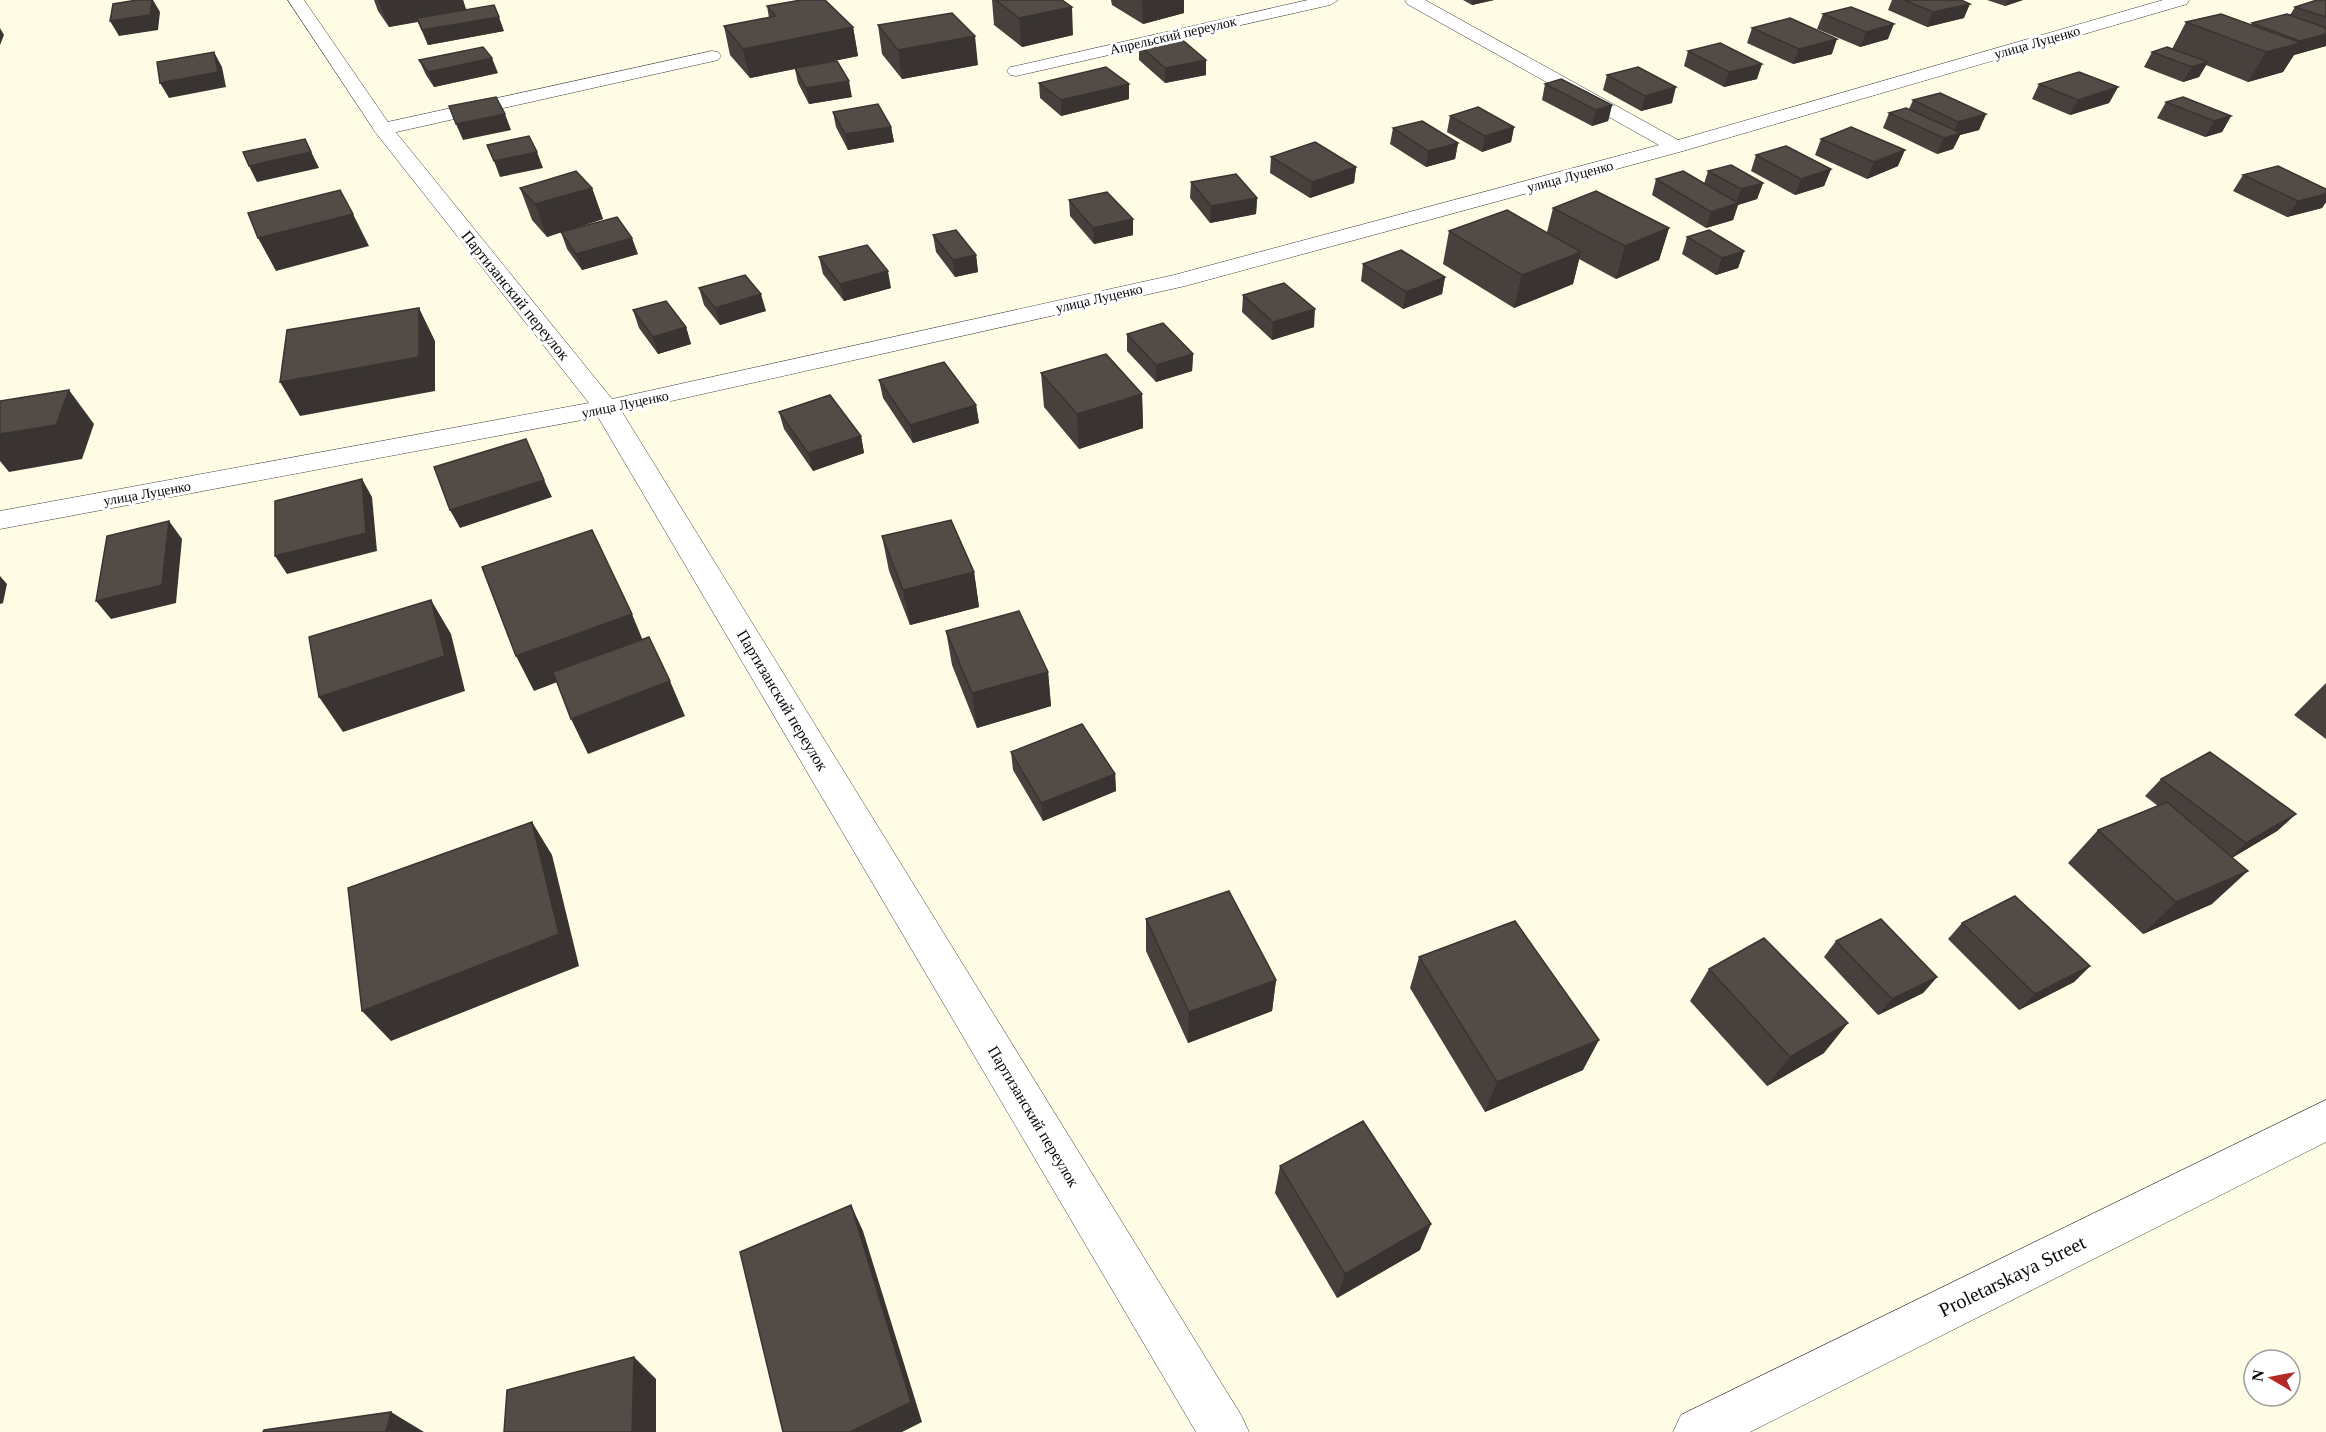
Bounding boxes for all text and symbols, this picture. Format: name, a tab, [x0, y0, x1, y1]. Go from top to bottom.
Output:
street label: Апрельский переулок	[1108, 14, 1238, 57]
street label: улица Луценко	[1993, 23, 2082, 62]
street label: улица Луценко	[1525, 158, 1615, 195]
street label: Партизанский переулок	[457, 227, 573, 364]
street label: улица Луценко	[1054, 281, 1144, 316]
street label: улица Луценко	[580, 388, 670, 421]
street label: улица Луценко	[102, 478, 192, 509]
street label: Партизанский переулок	[733, 627, 832, 775]
street label: Партизанский переулок	[984, 1043, 1083, 1191]
street label: Proletarskaya Street	[1935, 1231, 2090, 1322]
north arrow	[2242, 1348, 2302, 1408]
text: N	[2248, 1368, 2267, 1383]

